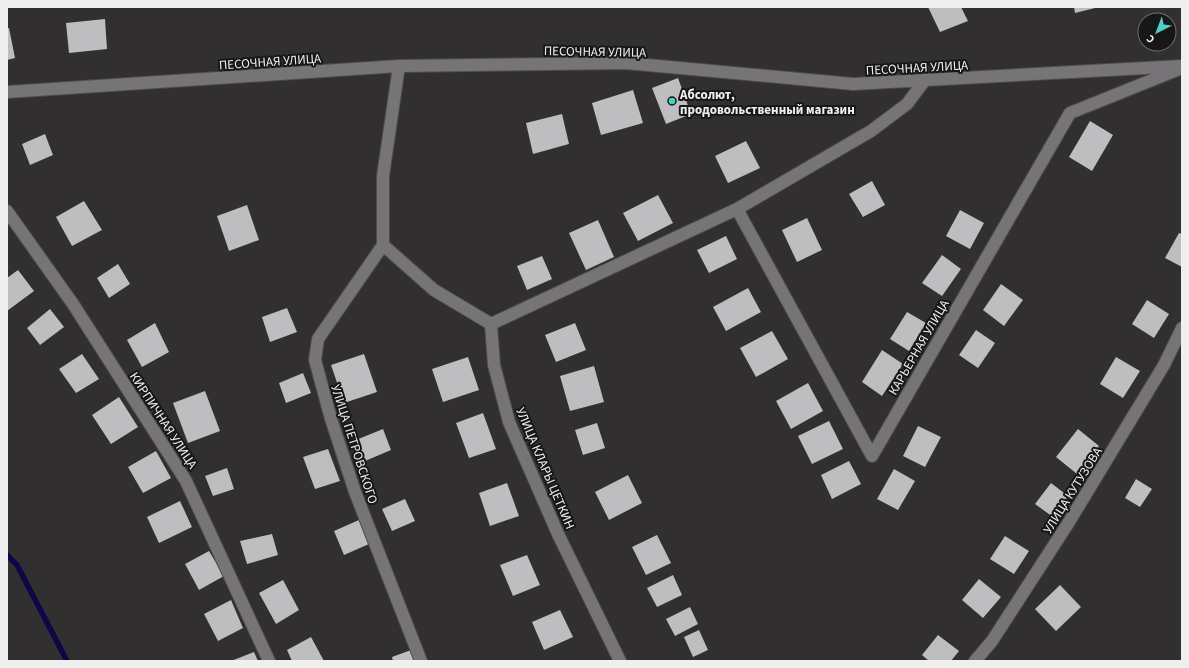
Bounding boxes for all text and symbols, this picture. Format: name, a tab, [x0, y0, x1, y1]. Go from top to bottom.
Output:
north arrow	[1137, 12, 1177, 52]
text: С	[1143, 31, 1158, 47]
street label: ПЕСОЧНАЯ УЛИЦА	[544, 42, 647, 62]
street label: ПЕСОЧНАЯ УЛИЦА	[218, 49, 323, 75]
street label: ПЕСОЧНАЯ УЛИЦА	[865, 56, 970, 80]
place label: Абсолют, продовольственный магазин	[679, 86, 855, 119]
marker: Абсолют, продовольственный магазин	[667, 96, 677, 106]
street label: КАРЬЕРНАЯ УЛИЦА	[884, 296, 954, 399]
street label: КИРПИЧНАЯ УЛИЦА	[125, 369, 202, 473]
street label: УЛИЦА ПЕТРОВСКОГО	[326, 382, 382, 506]
street label: УЛИЦА КЛАРЫ ЦЕТКИН	[511, 405, 579, 532]
street label: УЛИЦА КУТУЗОВА	[1039, 443, 1107, 537]

